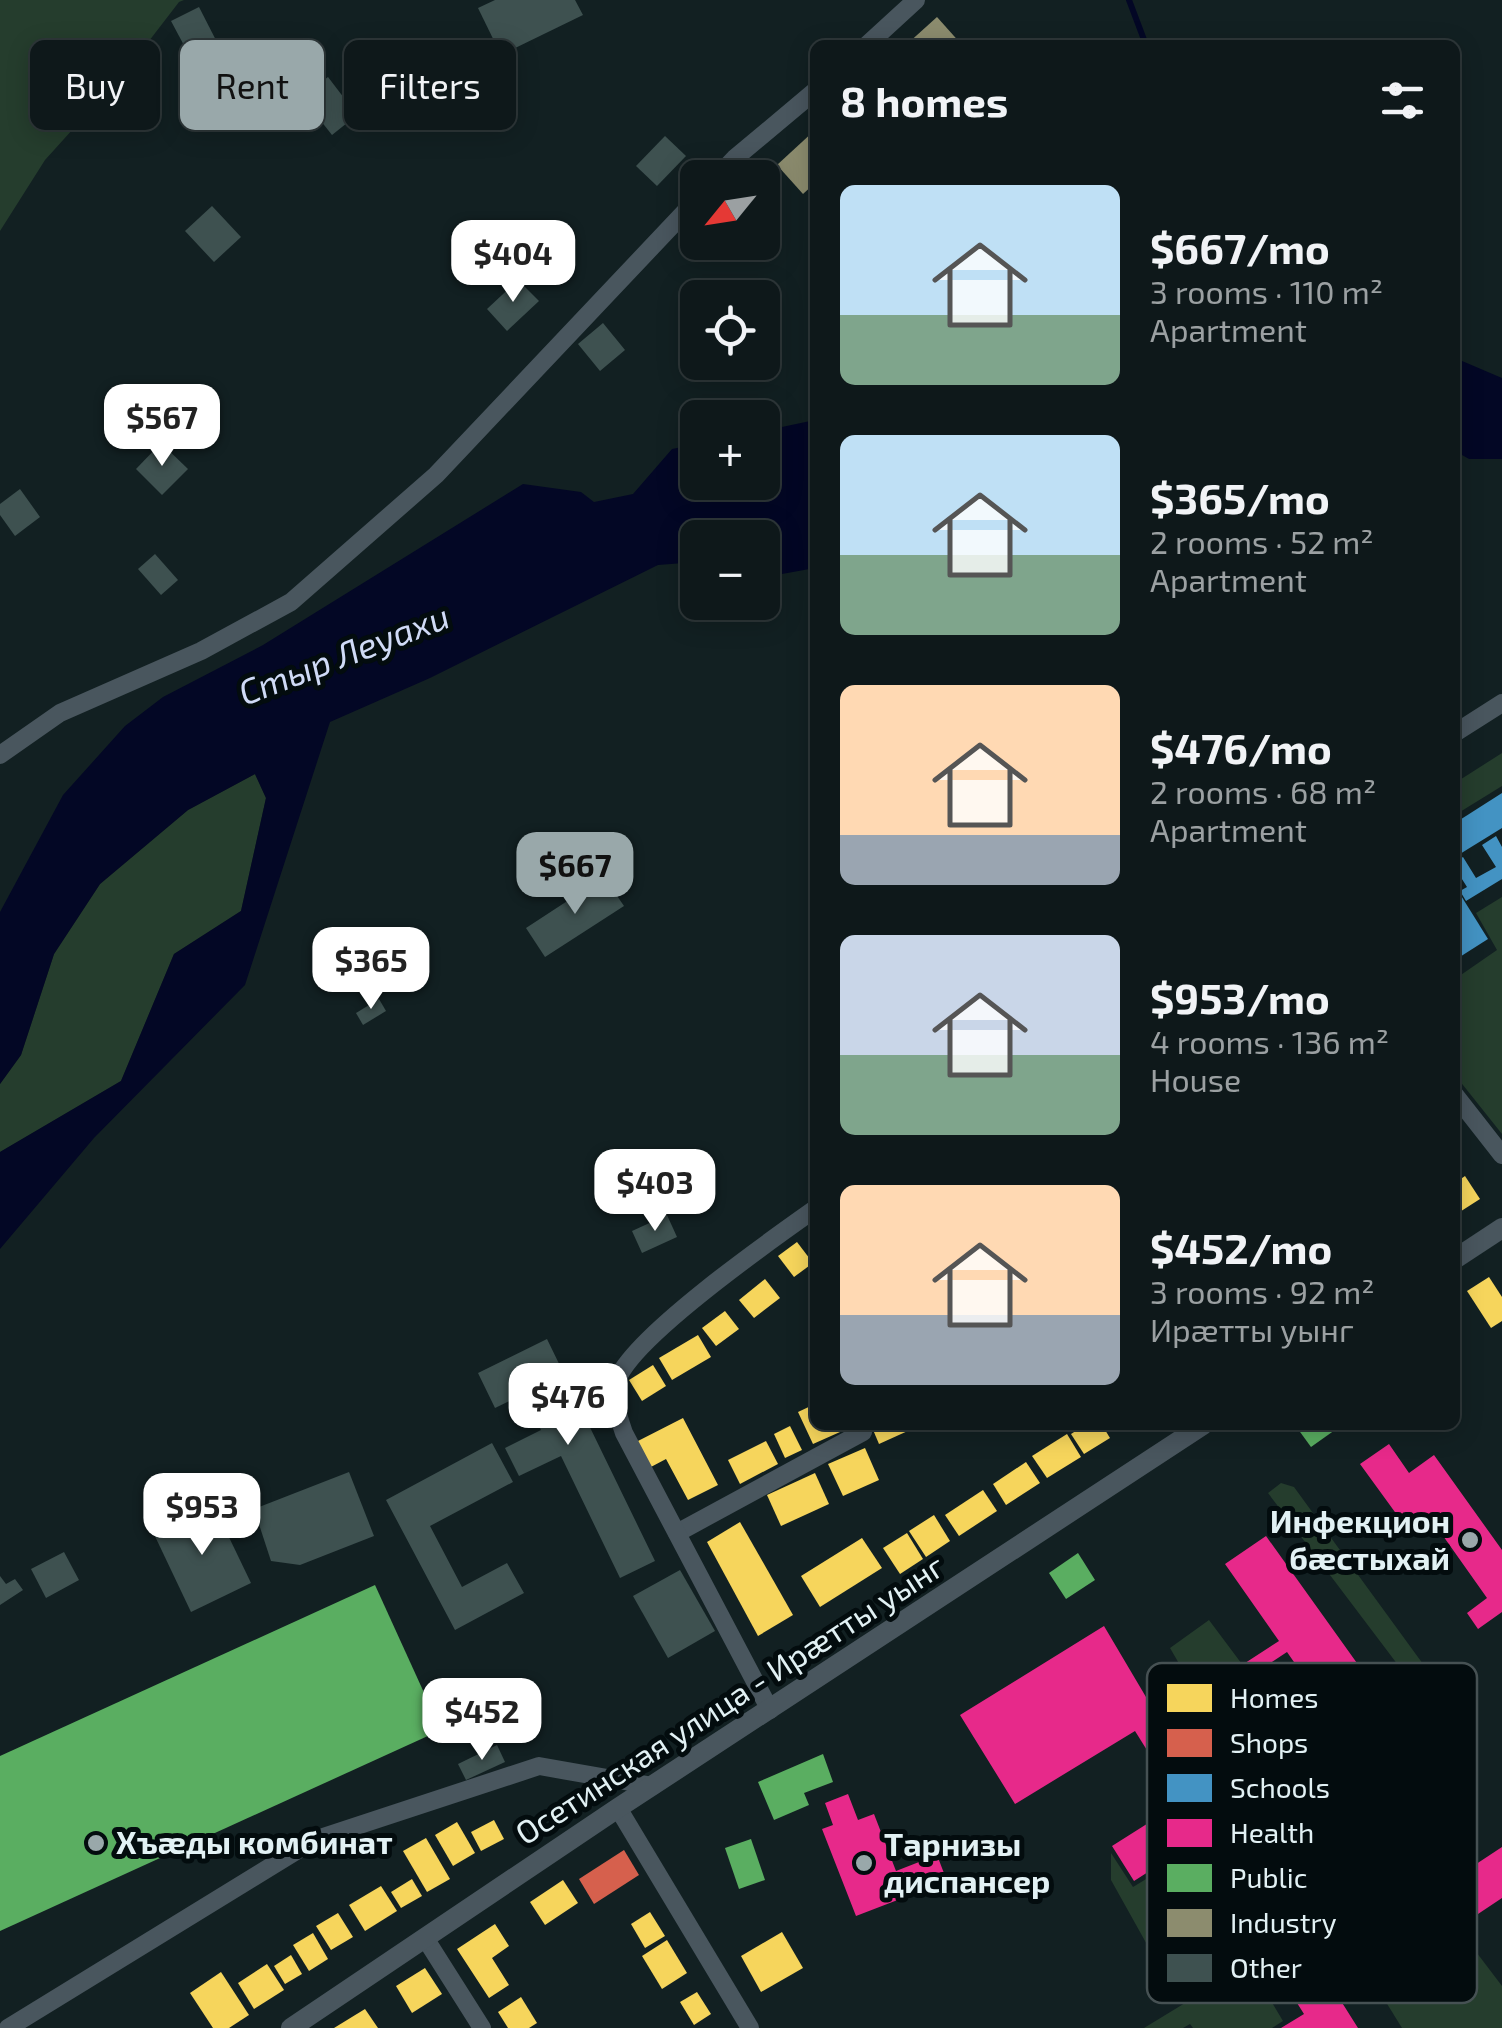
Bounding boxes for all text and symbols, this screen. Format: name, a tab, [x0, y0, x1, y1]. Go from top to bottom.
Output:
chip: Buy	[30, 40, 160, 130]
chip: Rent	[180, 40, 324, 130]
chip: Filters	[344, 40, 516, 130]
icon: filters	[1375, 73, 1430, 128]
text: 8 homes	[840, 75, 1008, 125]
north arrow	[680, 160, 780, 260]
map controls	[680, 160, 780, 620]
pin: $404	[454, 220, 572, 305]
text: $667/mo	[1150, 222, 1330, 272]
icon: home	[920, 225, 1040, 345]
text: $404	[473, 233, 553, 271]
text: 3 rooms · 110 m²	[1150, 272, 1383, 310]
button: locate	[680, 280, 780, 380]
text: Apartment	[1150, 310, 1307, 348]
pin: $567	[103, 384, 221, 469]
text: $567	[126, 397, 198, 435]
button: +	[680, 400, 780, 500]
text: $365/mo	[1150, 472, 1330, 522]
icon: home	[920, 475, 1040, 595]
button: −	[680, 520, 780, 620]
text: 2 rooms · 52 m²	[1150, 522, 1374, 560]
text: Apartment	[1150, 560, 1307, 598]
water label: Стыр Леуахи	[232, 594, 455, 713]
text: $476/mo	[1150, 722, 1332, 772]
icon: home	[920, 725, 1040, 845]
text: 2 rooms · 68 m²	[1150, 772, 1376, 810]
text: Apartment	[1150, 810, 1307, 848]
pin: $667	[516, 832, 634, 917]
text: $667	[538, 845, 612, 883]
pin: $365	[312, 927, 430, 1012]
text: $365	[334, 940, 408, 978]
text: $953/mo	[1150, 972, 1330, 1022]
icon: home	[920, 975, 1040, 1095]
text: 4 rooms · 136 m²	[1150, 1022, 1389, 1060]
text: House	[1150, 1060, 1241, 1098]
pin: $403	[596, 1149, 714, 1234]
text: $403	[616, 1162, 694, 1200]
text: $452/mo	[1150, 1222, 1332, 1272]
icon: home	[920, 1225, 1040, 1345]
text: 3 rooms · 92 m²	[1150, 1272, 1375, 1310]
text: Ирæтты уынг	[1150, 1310, 1354, 1348]
pin: $476	[509, 1363, 627, 1448]
text: $476	[531, 1376, 605, 1414]
pin: $953	[143, 1473, 261, 1558]
text: $953	[165, 1486, 239, 1524]
place label: Инфекцион бæстыхай	[1270, 1501, 1450, 1576]
marker: Инфекцион бæстыхай	[1459, 1529, 1481, 1551]
street label: Осетинская улица - Ирæтты уынг	[508, 1545, 951, 1852]
legend	[1147, 1663, 1477, 2003]
pin: $452	[423, 1678, 541, 1763]
text: Homes	[1230, 1680, 1318, 1714]
text: $452	[444, 1691, 520, 1729]
text: Shops	[1230, 1725, 1308, 1759]
text: Schools	[1230, 1770, 1330, 1804]
text: Health	[1230, 1815, 1314, 1849]
place label: Хъæды комбинат	[116, 1822, 393, 1860]
place label: Тарнизы диспансер	[884, 1824, 1050, 1899]
marker: Хъæды комбинат	[85, 1832, 107, 1854]
marker: Тарнизы диспансер	[853, 1852, 875, 1874]
text: Public	[1230, 1860, 1307, 1894]
text: Industry	[1230, 1905, 1337, 1939]
text: Other	[1230, 1950, 1302, 1984]

